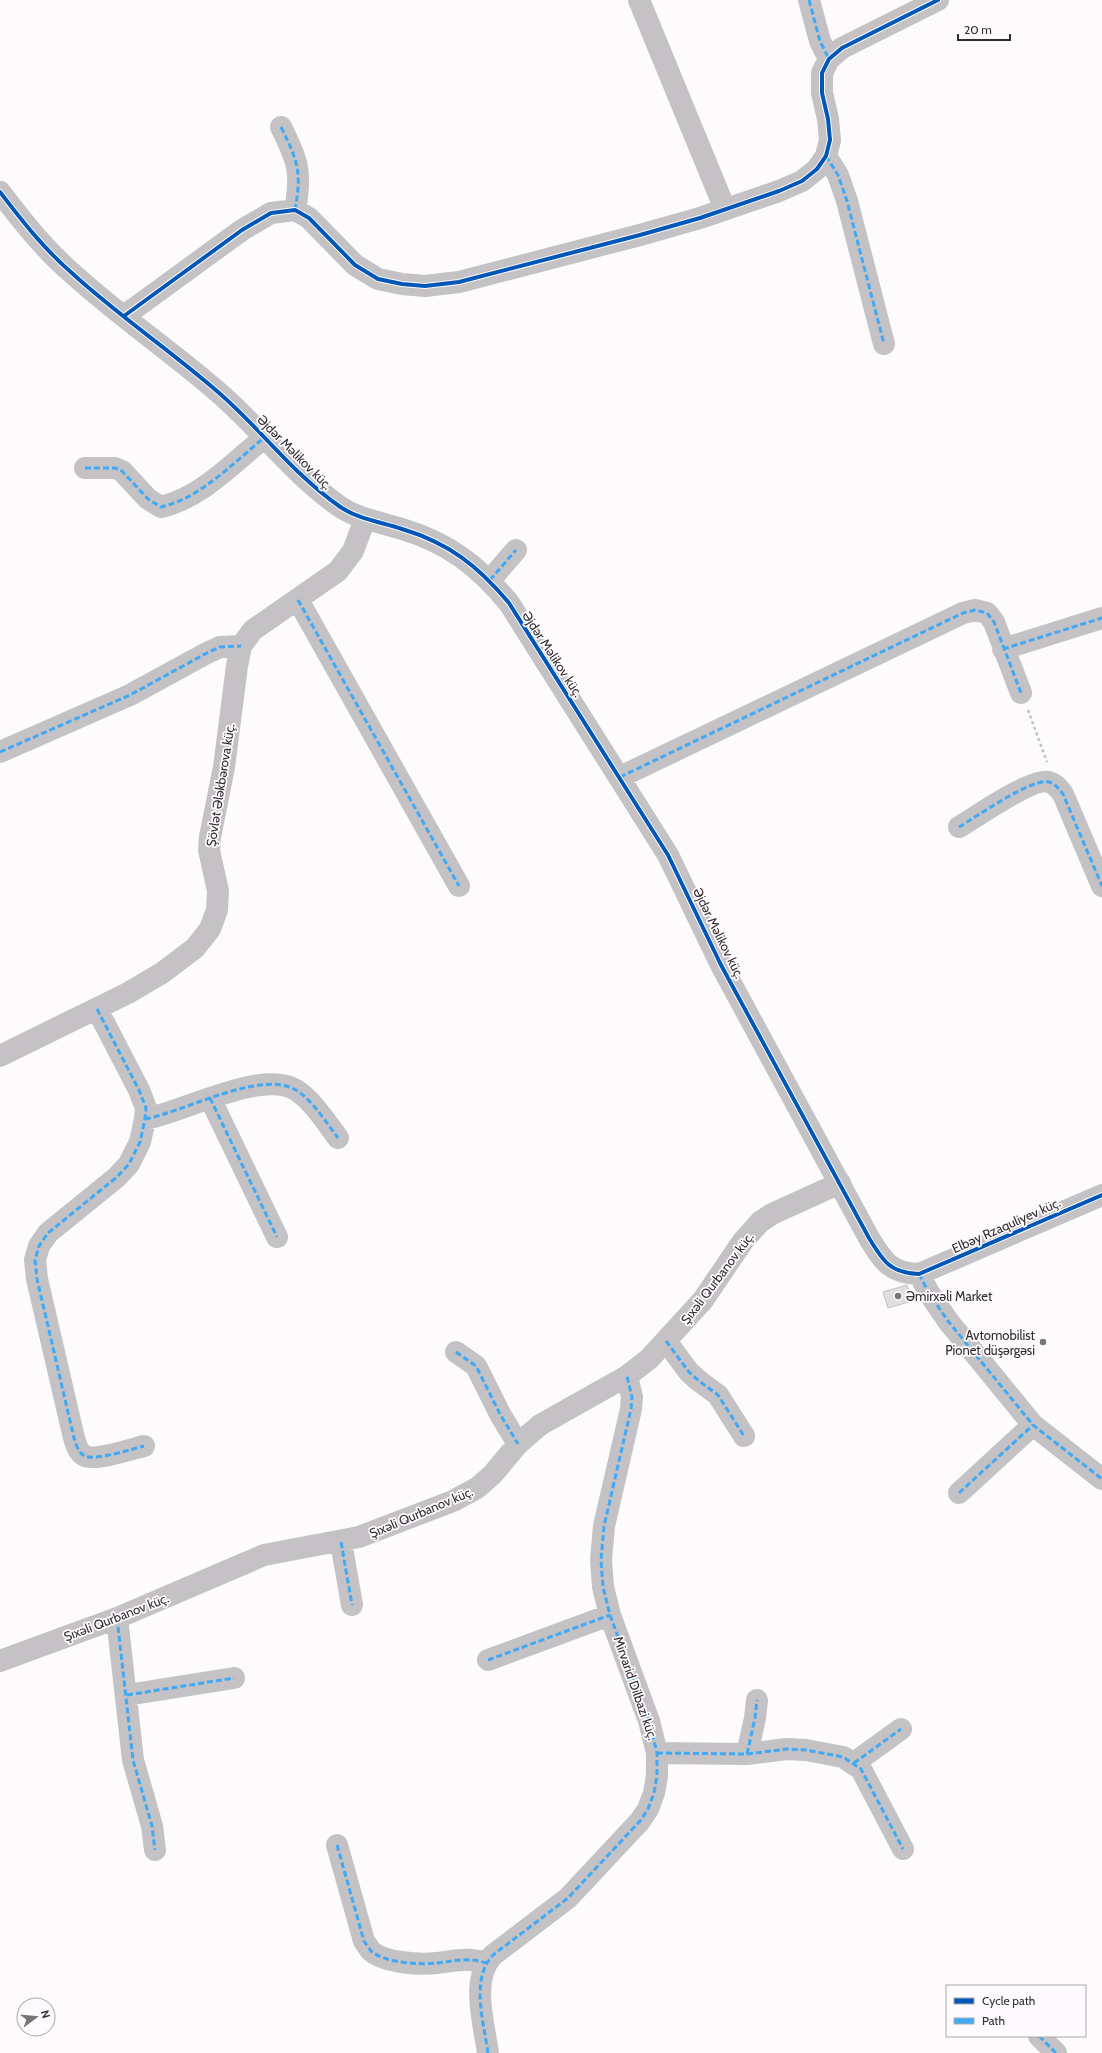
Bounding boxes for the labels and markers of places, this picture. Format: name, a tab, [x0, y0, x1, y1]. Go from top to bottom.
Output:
place label: Əmirxəli Market	[906, 1288, 993, 1304]
marker: Əmirxəli Market	[893, 1291, 903, 1301]
place label: Avtomobilist Pionet düşərgəsi	[945, 1327, 1036, 1358]
marker: Avtomobilist Pionet düşərgəsi	[1038, 1337, 1048, 1347]

